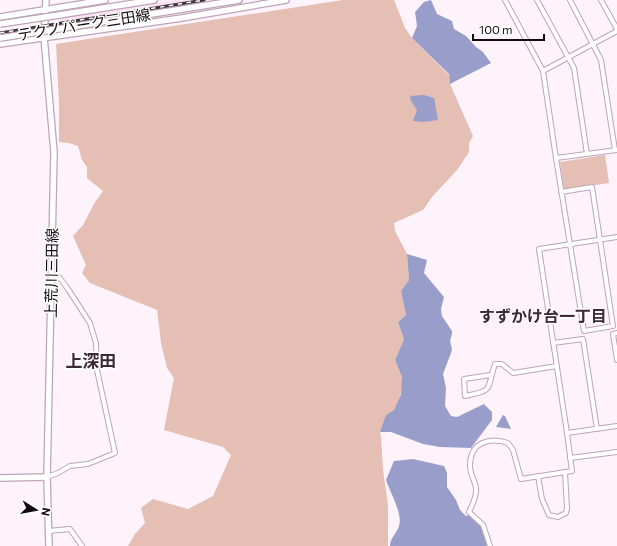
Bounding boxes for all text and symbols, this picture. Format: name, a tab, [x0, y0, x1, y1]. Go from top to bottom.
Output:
street label: テクノパーク三田線	[16, 5, 151, 43]
scale bar	[473, 16, 544, 42]
text: 100 m	[479, 22, 513, 36]
street label: 上荒川三田線	[41, 228, 61, 318]
district label: すずかけ台一丁目	[479, 306, 607, 325]
district label: 上深田	[66, 350, 117, 371]
north arrow	[16, 490, 56, 530]
text: N	[39, 507, 53, 517]

